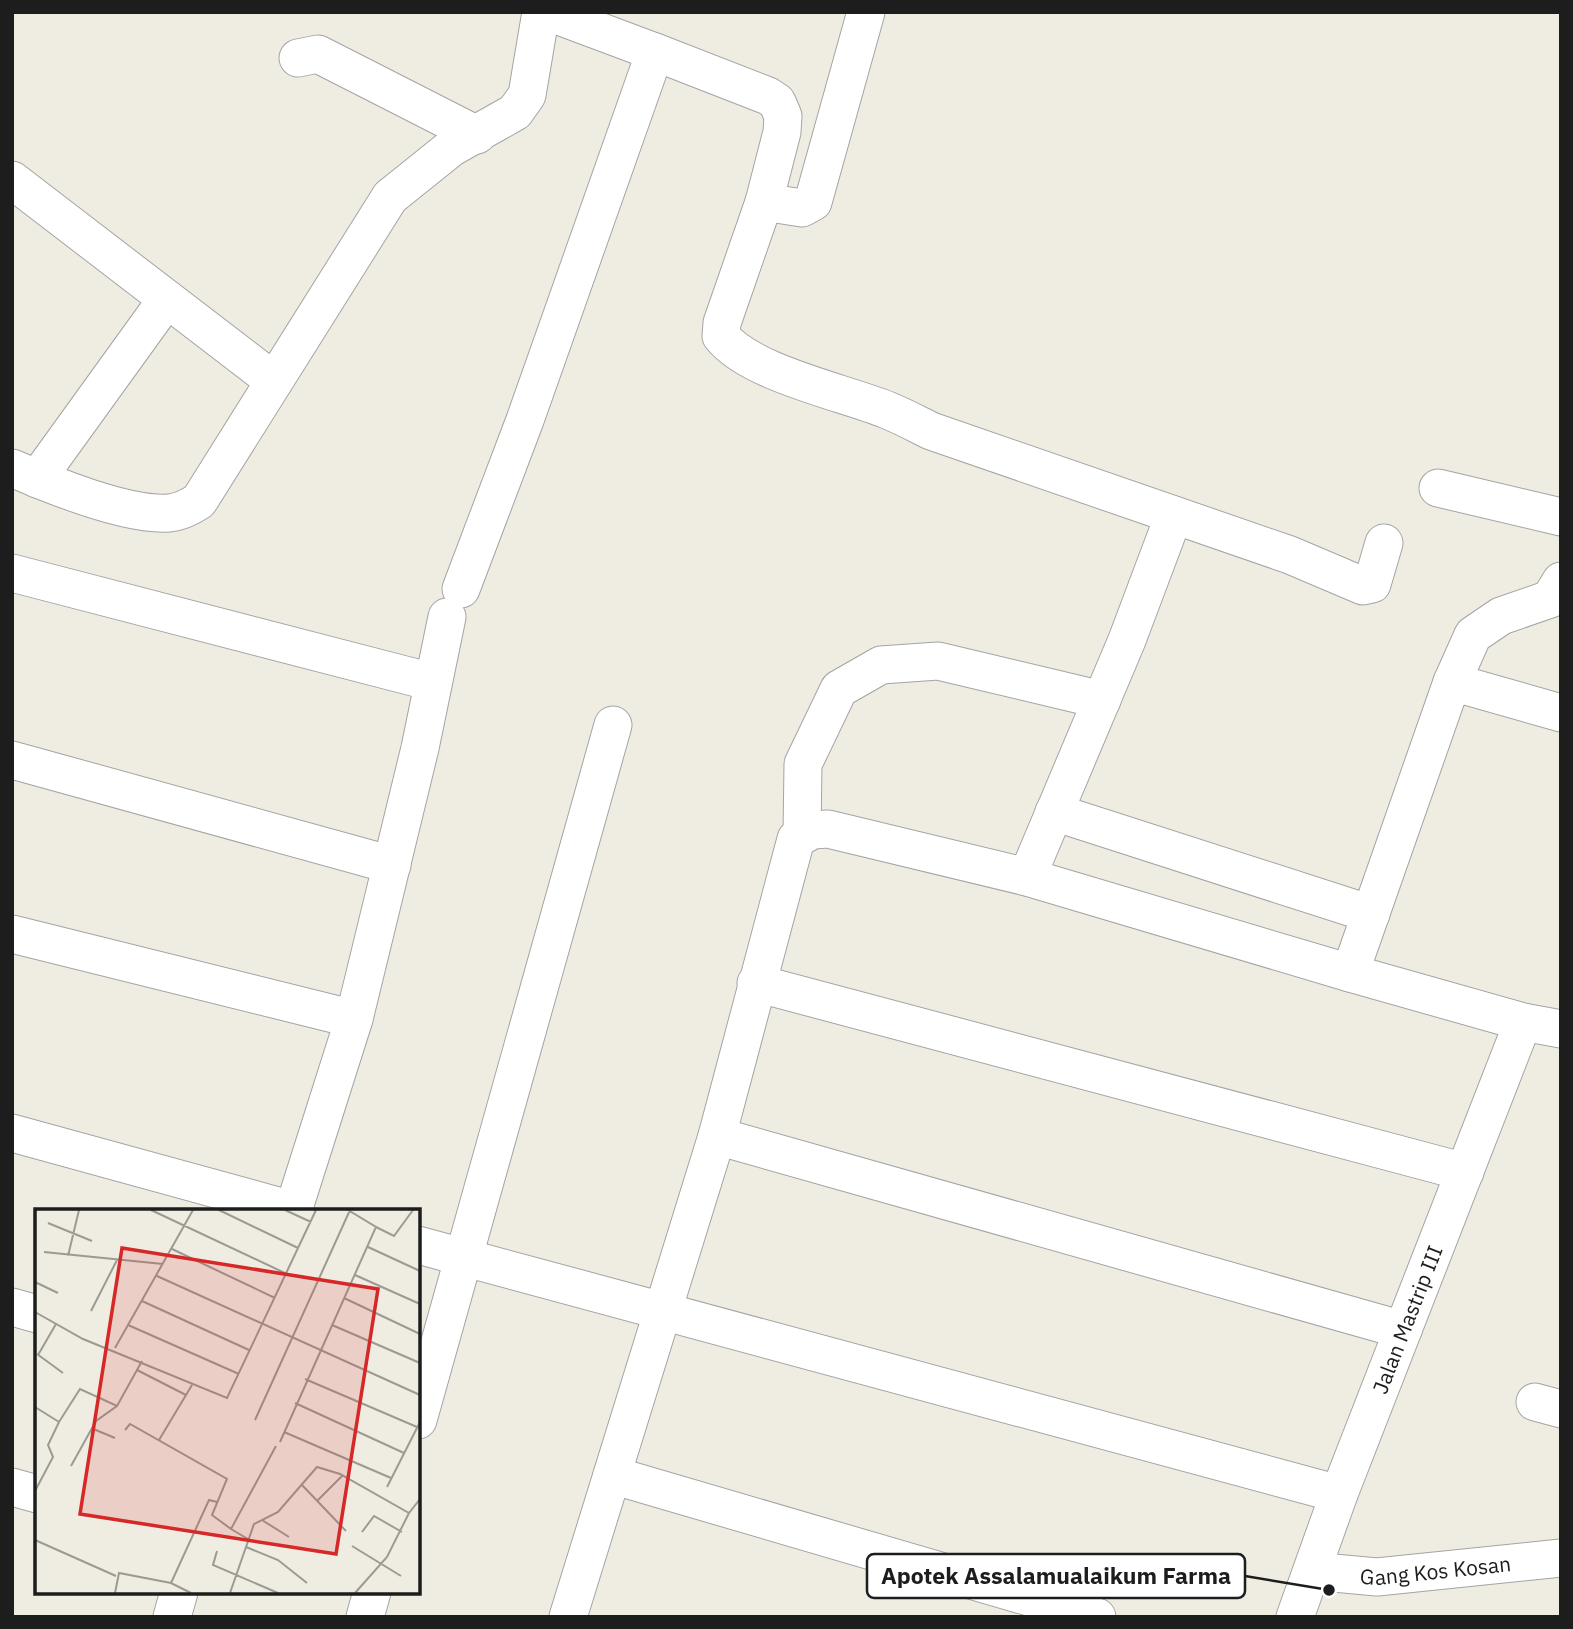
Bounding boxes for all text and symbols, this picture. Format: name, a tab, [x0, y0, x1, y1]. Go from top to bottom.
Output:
inset map	[35, 1209, 420, 1594]
street label: Jalan Mastrip III	[1366, 1241, 1449, 1398]
street label: Gang Kos Kosan	[1359, 1549, 1512, 1591]
callout: Apotek Assalamualaikum Farma	[867, 1554, 1245, 1598]
text: Apotek Assalamualaikum Farma	[881, 1560, 1231, 1590]

